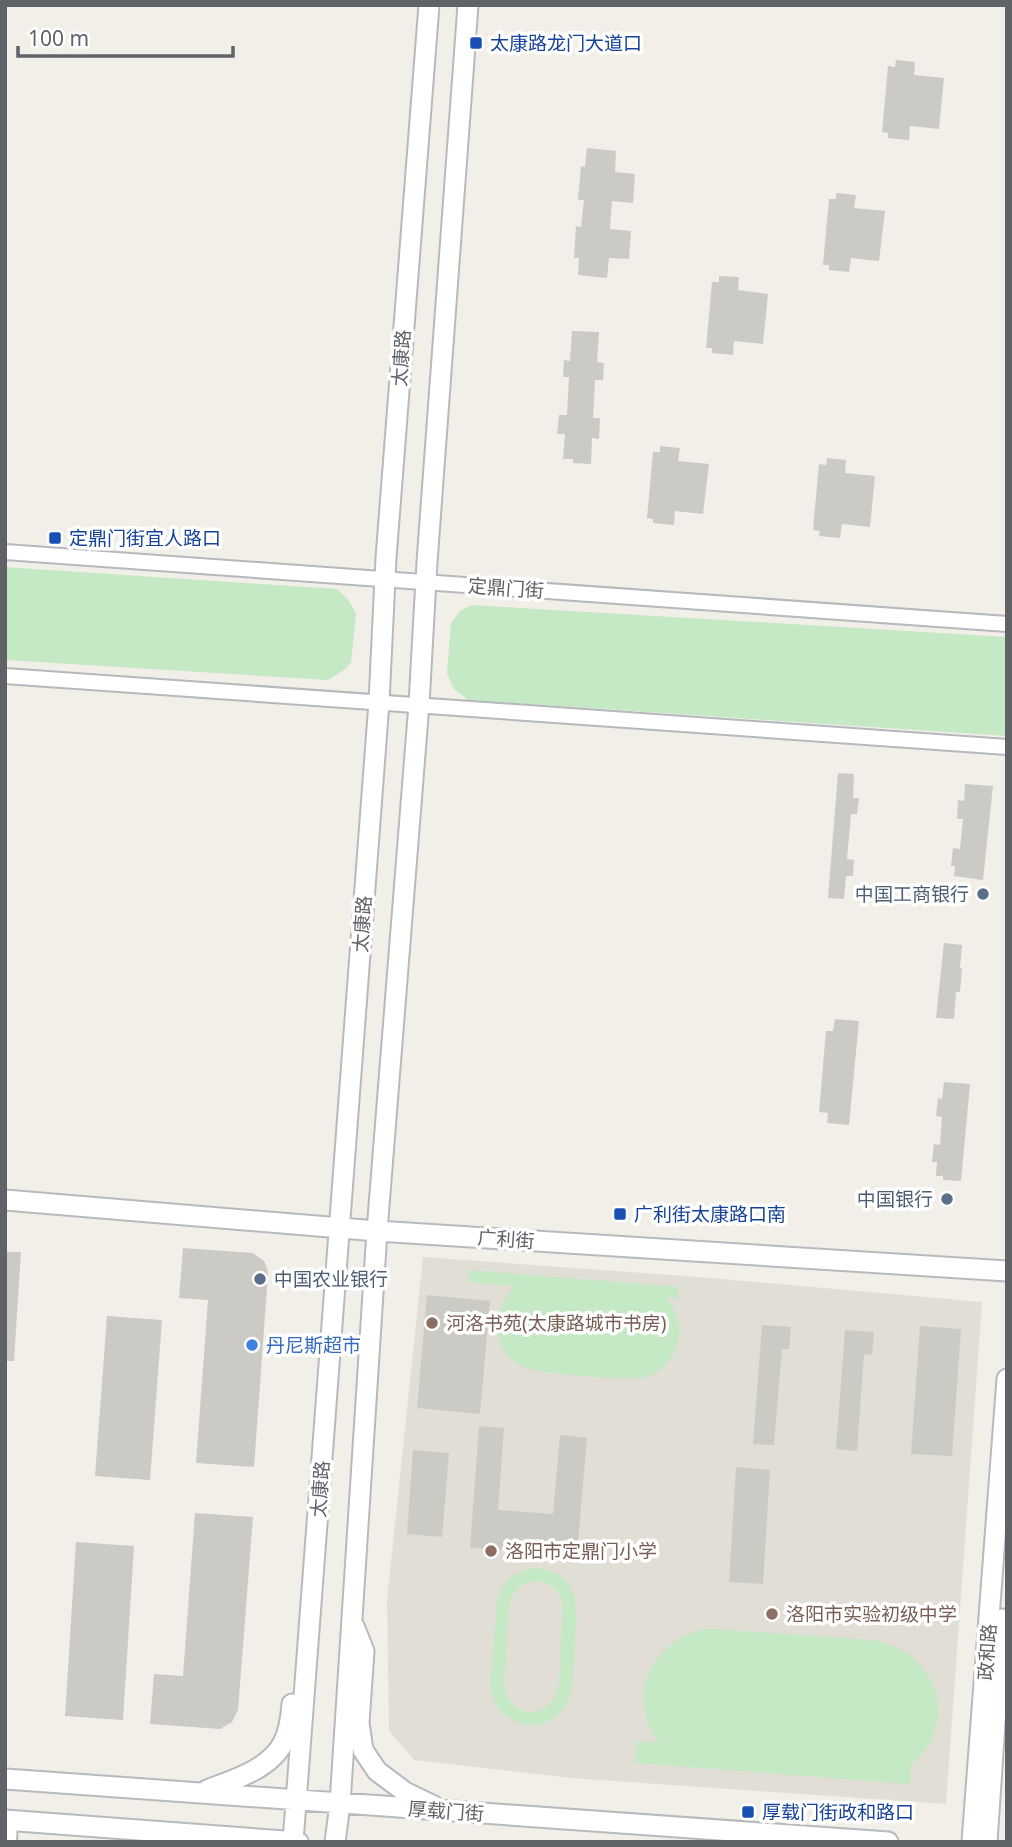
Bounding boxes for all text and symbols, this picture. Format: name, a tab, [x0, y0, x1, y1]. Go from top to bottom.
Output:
scale bar	[18, 14, 233, 58]
text: 100 m	[28, 24, 89, 52]
place label: 太康路龙门大道口	[490, 30, 642, 56]
marker: 太康路龙门大道口	[468, 35, 484, 51]
street label: 太康路	[386, 329, 416, 387]
place label: 定鼎门街宜人路口	[69, 525, 221, 551]
marker: 定鼎门街宜人路口	[47, 530, 63, 546]
street label: 定鼎门街	[467, 572, 545, 604]
place label: 中国工商银行	[855, 881, 969, 907]
marker: 中国工商银行	[975, 886, 991, 902]
street label: 太康路	[347, 895, 377, 953]
place label: 中国银行	[857, 1186, 933, 1212]
marker: 中国银行	[939, 1191, 955, 1207]
place label: 广利街太康路口南	[634, 1201, 786, 1227]
marker: 广利街太康路口南	[612, 1206, 628, 1222]
street label: 广利街	[477, 1224, 535, 1254]
place label: 中国农业银行	[274, 1266, 388, 1292]
marker: 中国农业银行	[252, 1271, 268, 1287]
place label: 河洛书苑(太康路城市书房)	[446, 1310, 666, 1336]
marker: 河洛书苑(太康路城市书房)	[424, 1315, 440, 1331]
place label: 丹尼斯超市	[266, 1332, 361, 1358]
marker: 丹尼斯超市	[244, 1337, 260, 1353]
street label: 太康路	[305, 1460, 335, 1518]
place label: 洛阳市定鼎门小学	[505, 1538, 657, 1564]
marker: 洛阳市定鼎门小学	[483, 1543, 499, 1559]
place label: 洛阳市实验初级中学	[786, 1601, 957, 1627]
marker: 洛阳市实验初级中学	[764, 1606, 780, 1622]
street label: 政和路	[972, 1623, 1002, 1681]
street label: 厚载门街	[407, 1795, 485, 1827]
place label: 厚载门街政和路口	[762, 1799, 914, 1825]
marker: 厚载门街政和路口	[740, 1804, 756, 1820]

